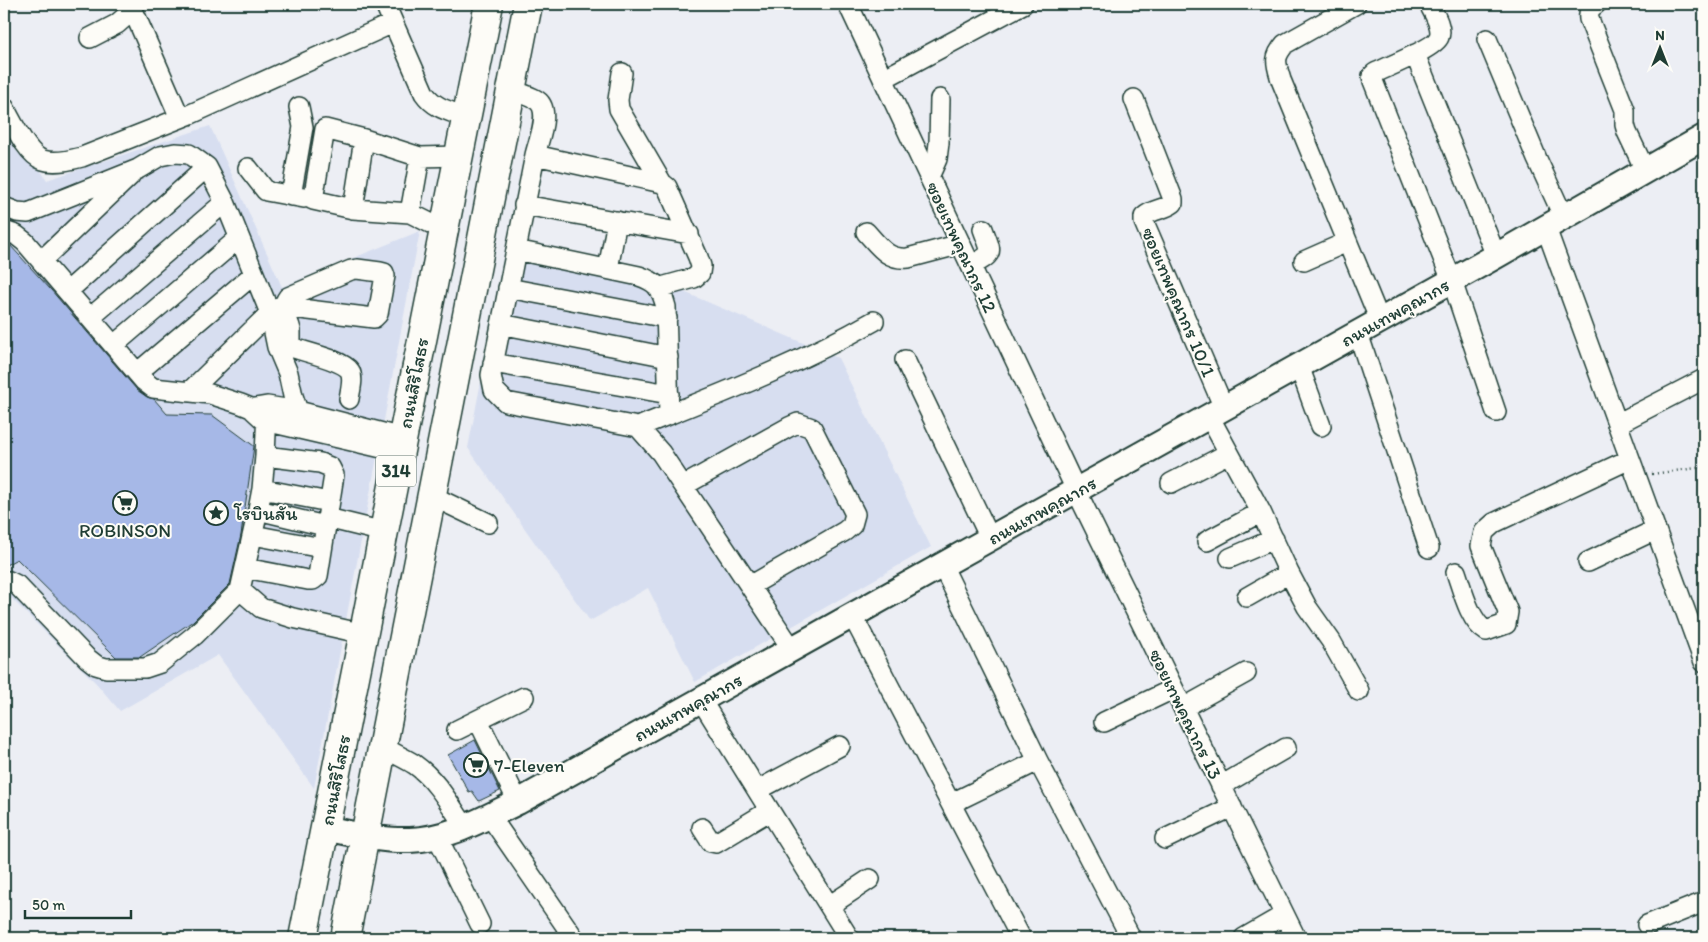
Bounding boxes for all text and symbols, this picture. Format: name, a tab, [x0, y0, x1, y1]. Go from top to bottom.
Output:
north arrow	[1636, 22, 1686, 72]
text: N	[1655, 27, 1665, 44]
street label: ซอยเทพคุณากร 12	[920, 178, 1002, 317]
street label: ซอยเทพคุณากร 10/1	[1136, 224, 1220, 381]
street label: ถนนเทพคุณากร	[1337, 273, 1454, 353]
street label: ถนนสิริโสธร	[393, 336, 434, 430]
road number: 314	[376, 456, 416, 486]
street label: ถนนเทพคุณากร	[984, 471, 1101, 551]
supermarket icon: ROBINSON	[112, 490, 138, 516]
place icon: โรบินสัน	[203, 500, 229, 526]
place label: โรบินสัน	[233, 502, 297, 525]
place label: ROBINSON	[79, 519, 171, 542]
street label: ซอยเทพคุณากร 13	[1143, 645, 1227, 783]
street label: ถนนเทพคุณากร	[630, 668, 747, 748]
street label: ถนนสิริโสธร	[315, 733, 356, 827]
supermarket icon: 7-Eleven	[463, 752, 489, 778]
place label: 7-Eleven	[494, 754, 565, 777]
scale bar	[25, 887, 131, 919]
text: 50 m	[32, 896, 65, 914]

